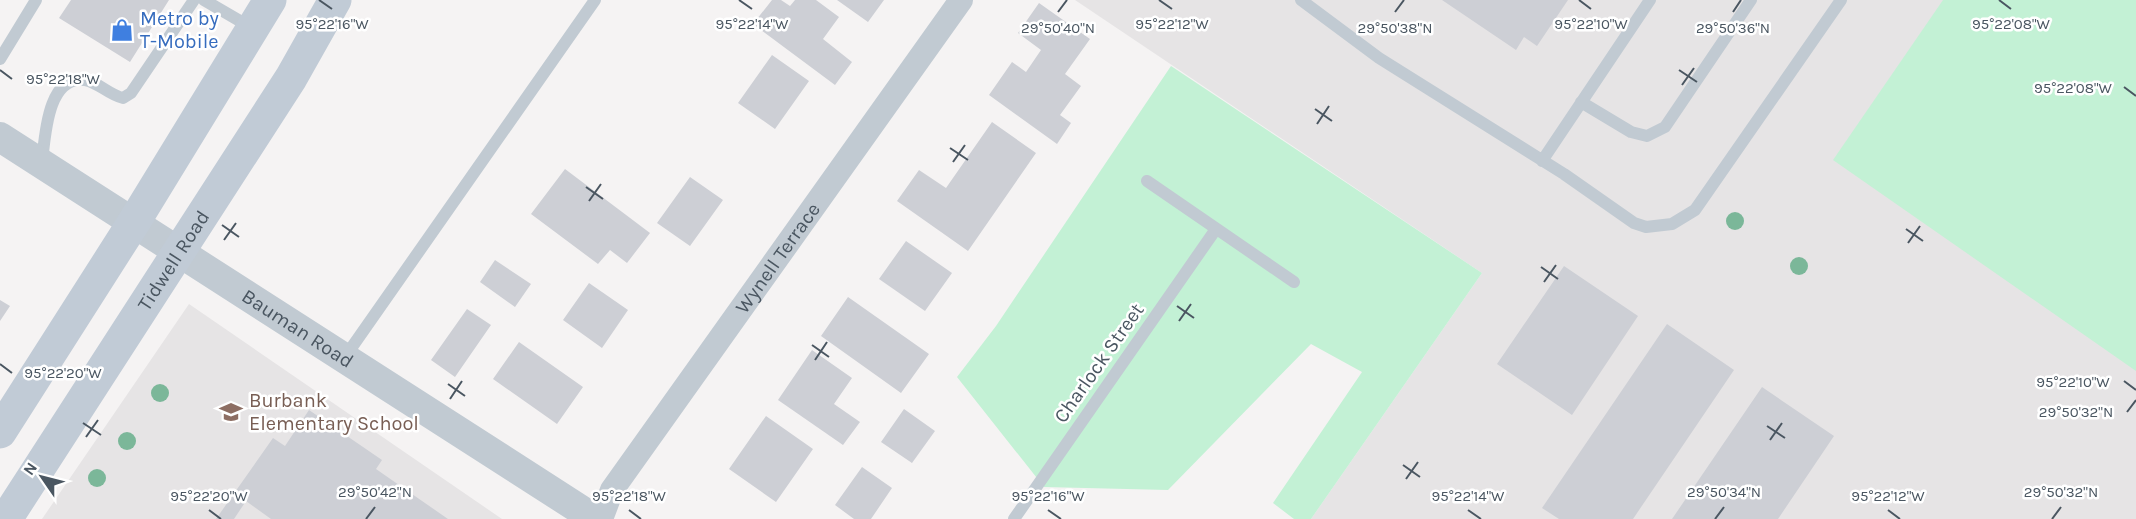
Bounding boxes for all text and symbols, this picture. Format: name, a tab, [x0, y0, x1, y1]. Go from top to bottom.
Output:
place label: Metro by T-Mobile	[140, 7, 219, 53]
text: 95°22'16"W	[295, 15, 369, 33]
text: 95°22'14"W	[715, 15, 789, 33]
text: 95°22'12"W	[1135, 15, 1209, 33]
text: 95°22'10"W	[1554, 15, 1628, 33]
text: 95°22'08"W	[1972, 15, 2050, 33]
shop icon: Metro by T-Mobile	[109, 17, 135, 43]
text: 29°50'40"N	[1021, 19, 1095, 37]
text: 29°50'38"N	[1358, 19, 1432, 37]
text: 29°50'36"N	[1696, 19, 1770, 37]
text: 95°22'18"W	[26, 70, 101, 88]
text: 95°22'08"W	[2034, 79, 2112, 97]
street label: Wynell Terrace	[730, 198, 825, 318]
street label: Tidwell Road	[132, 206, 214, 315]
street label: Bauman Road	[238, 284, 358, 373]
street label: Charlock Street	[1049, 299, 1149, 427]
text: 95°22'20"W	[24, 364, 102, 382]
text: 95°22'10"W	[2036, 373, 2110, 391]
place label: Burbank Elementary School	[249, 389, 419, 435]
school or university icon: Burbank Elementary School	[218, 399, 244, 425]
text: 29°50'32"N	[2039, 403, 2113, 421]
north arrow	[12, 447, 72, 507]
text: N	[19, 459, 41, 479]
text: 29°50'42"N	[338, 483, 412, 501]
text: 29°50'34"N	[1687, 483, 1761, 501]
text: 29°50'32"N	[2024, 483, 2098, 501]
text: 95°22'20"W	[170, 487, 248, 505]
text: 95°22'18"W	[592, 487, 667, 505]
text: 95°22'16"W	[1011, 487, 1085, 505]
text: 95°22'14"W	[1431, 487, 1505, 505]
text: 95°22'12"W	[1851, 487, 1925, 505]

